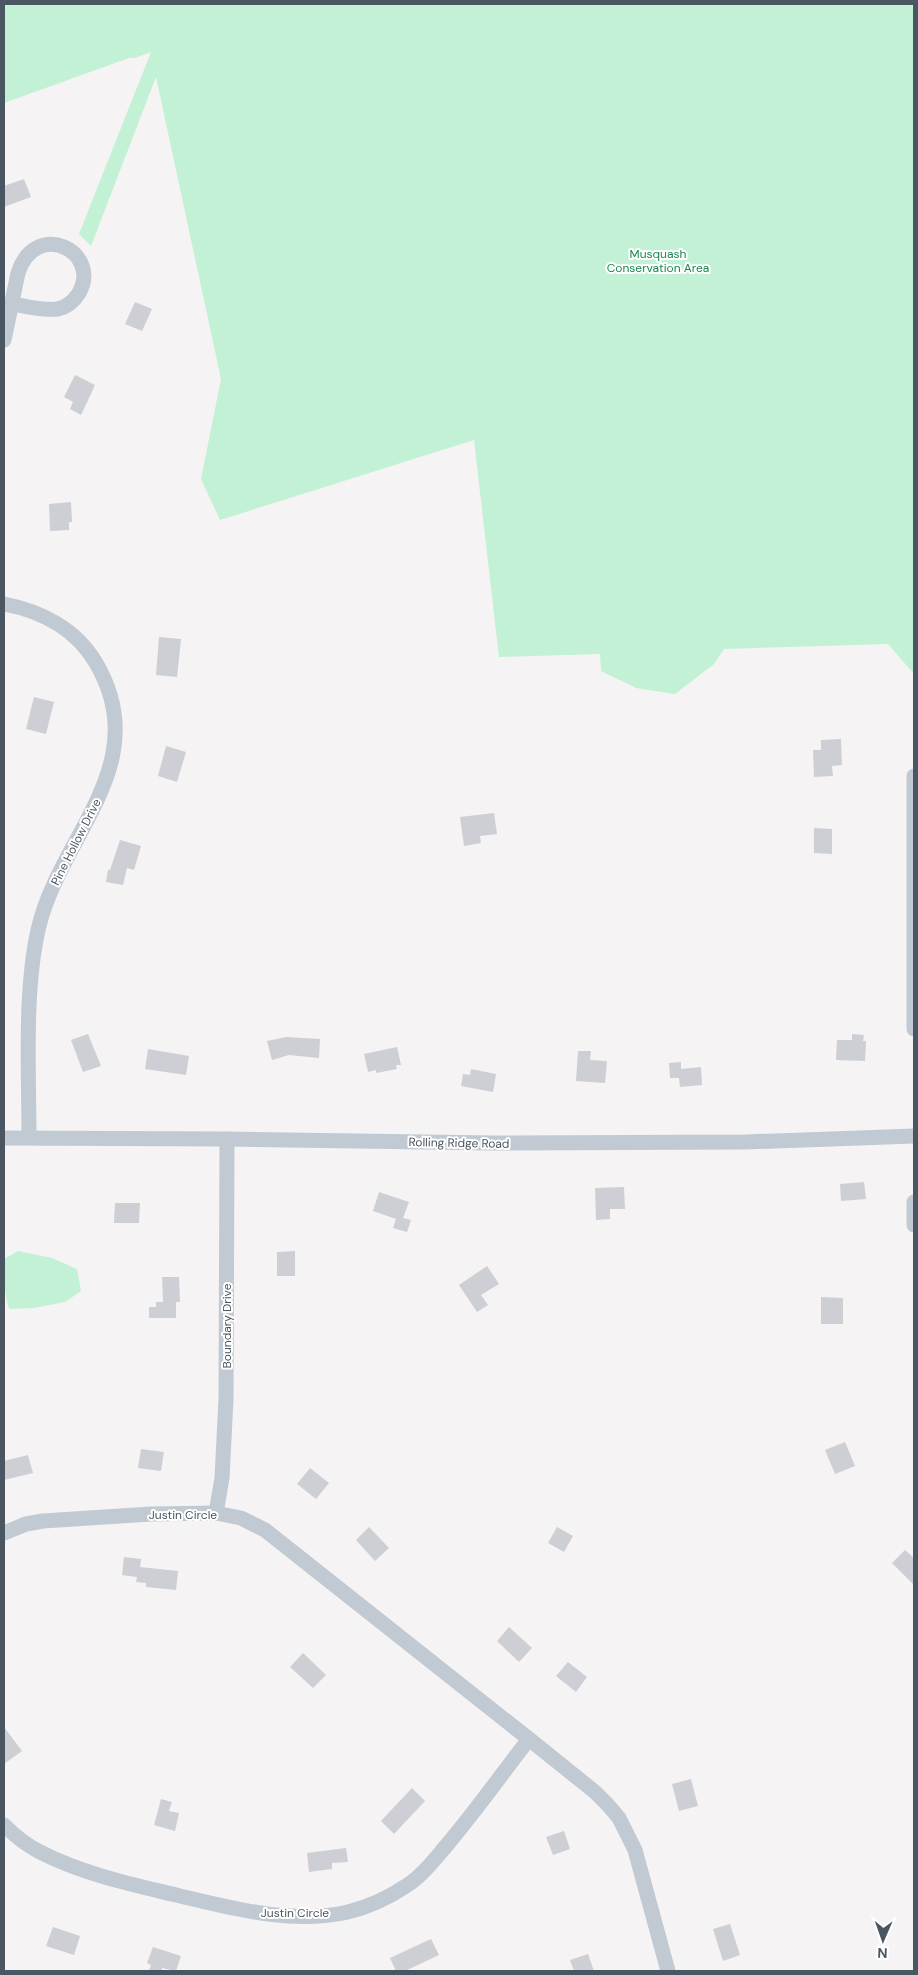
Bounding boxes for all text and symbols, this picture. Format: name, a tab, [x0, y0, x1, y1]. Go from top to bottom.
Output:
park label: Musquash Conservation Area	[607, 246, 709, 276]
street label: Pine Hollow Drive	[47, 796, 105, 888]
street label: Rolling Ridge Road	[408, 1134, 510, 1152]
street label: Boundary Drive	[219, 1283, 235, 1368]
street label: Justin Circle	[149, 1507, 217, 1523]
street label: Justin Circle	[261, 1905, 329, 1921]
north arrow	[858, 1915, 908, 1965]
text: N	[877, 1944, 888, 1962]

